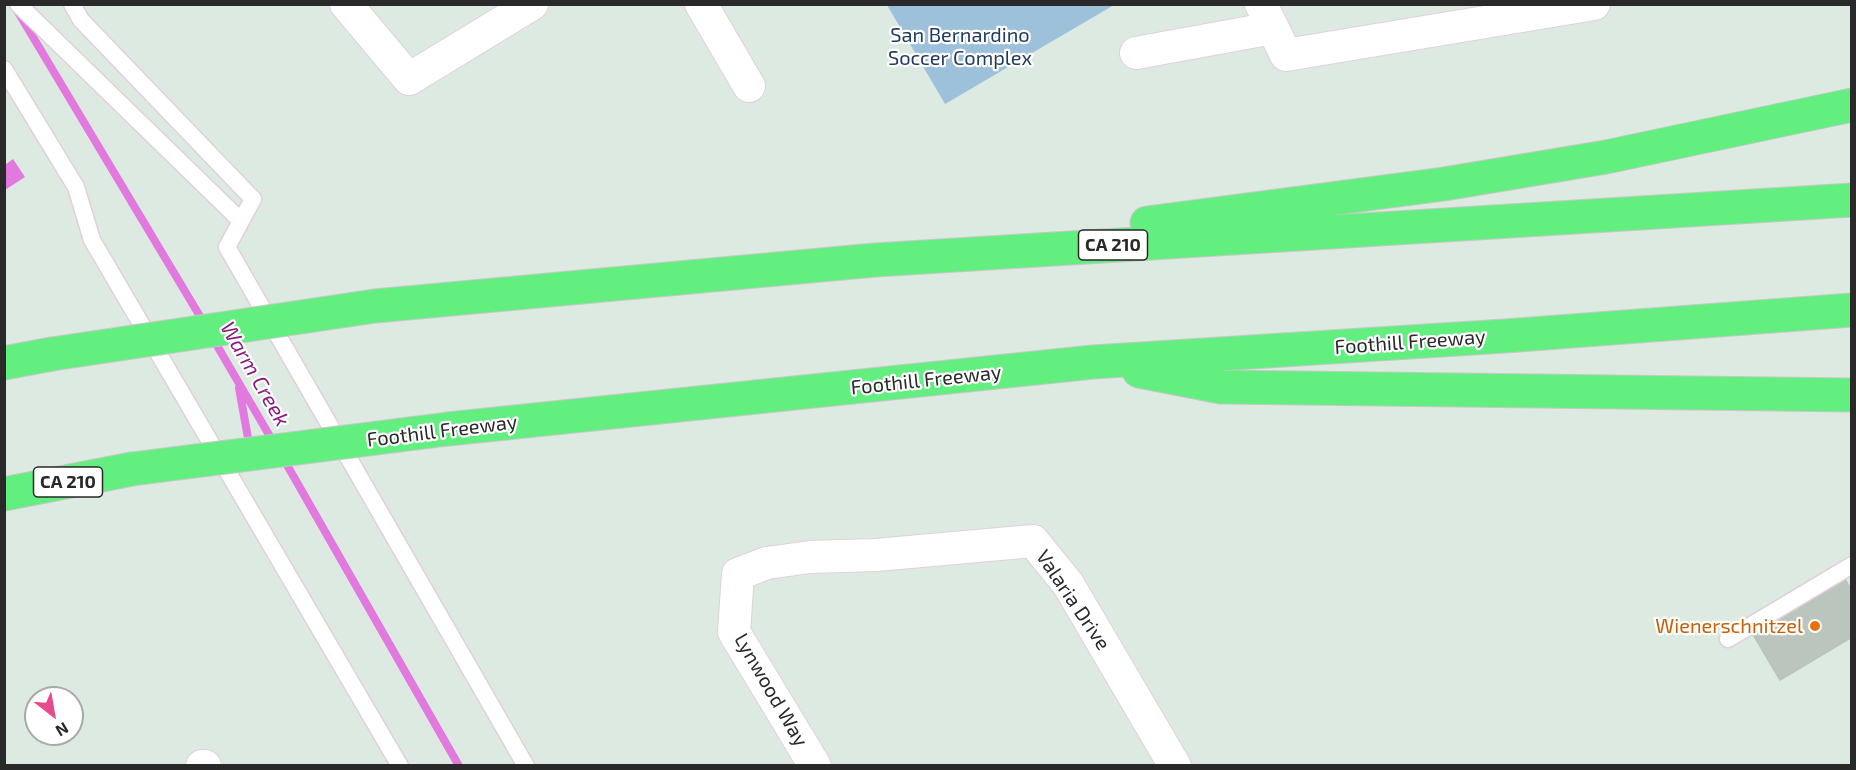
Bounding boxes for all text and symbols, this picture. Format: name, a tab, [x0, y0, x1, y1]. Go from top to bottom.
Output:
park label: San Bernardino Soccer Complex	[888, 23, 1032, 70]
road number: CA 210	[1078, 230, 1148, 260]
water label: Warm Creek	[215, 317, 295, 431]
street label: Foothill Freeway	[1334, 325, 1486, 359]
street label: Foothill Freeway	[849, 360, 1003, 400]
street label: Foothill Freeway	[365, 410, 519, 452]
road number: CA 210	[34, 467, 103, 497]
street label: Valaria Drive	[1031, 545, 1115, 655]
place label: Wienerschnitzel	[1655, 614, 1803, 638]
marker: Wienerschnitzel	[1808, 619, 1822, 633]
street label: Lynwood Way	[729, 629, 813, 751]
north arrow	[24, 686, 84, 746]
text: N	[53, 719, 72, 741]

